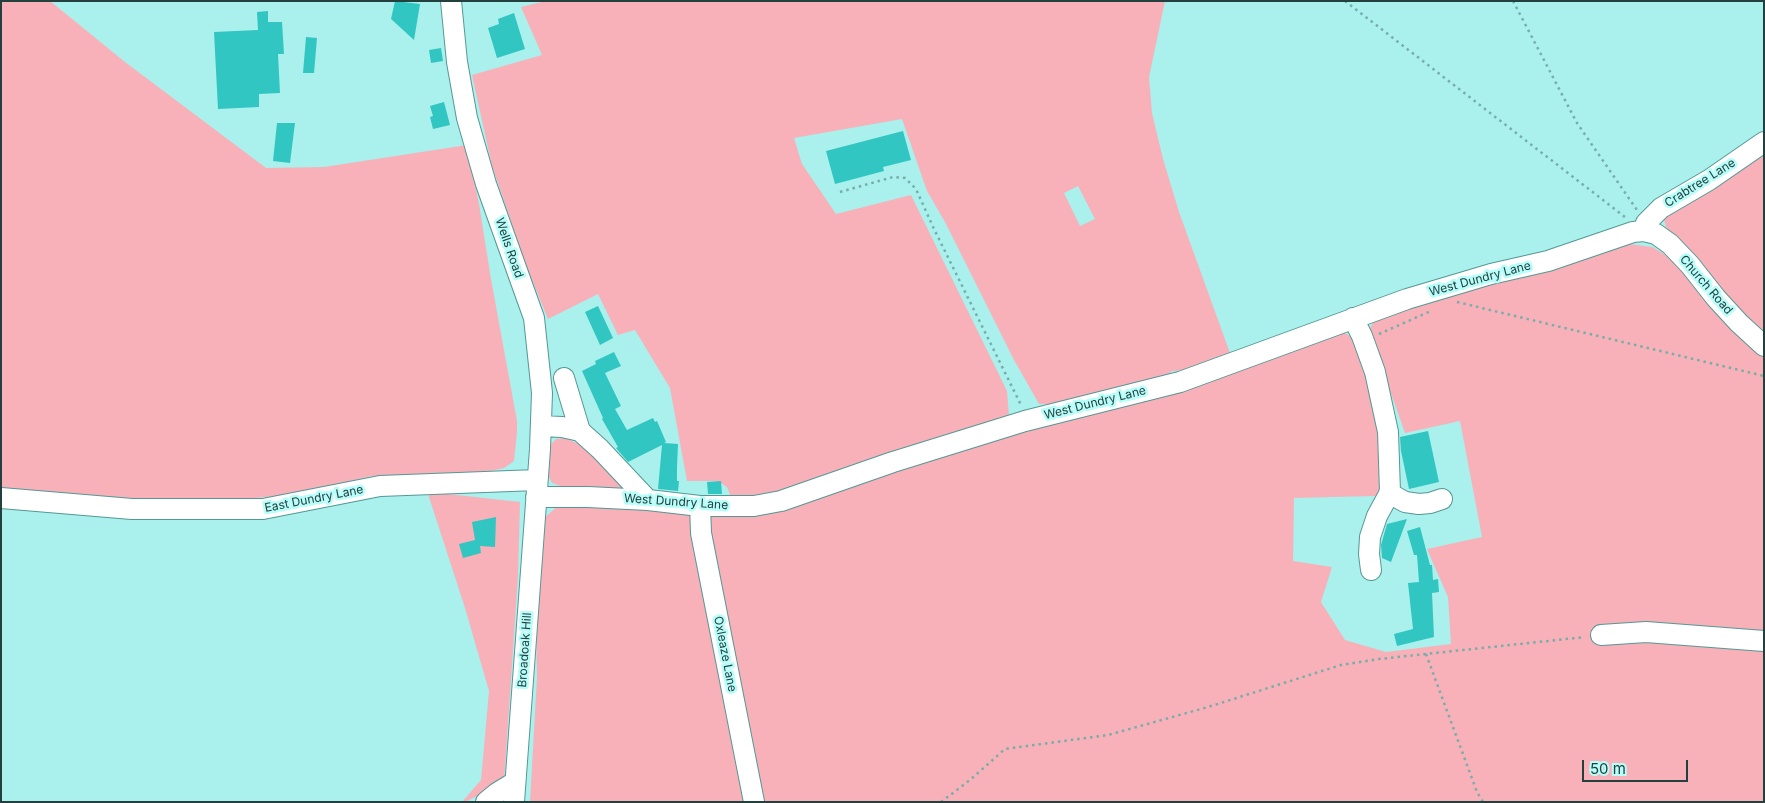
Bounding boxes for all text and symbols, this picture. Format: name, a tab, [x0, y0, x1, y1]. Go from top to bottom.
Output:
street label: Crabtree Lane	[1662, 156, 1738, 210]
street label: Wells Road	[492, 216, 526, 280]
street label: Church Road	[1676, 253, 1736, 317]
street label: West Dundry Lane	[1428, 259, 1532, 299]
street label: West Dundry Lane	[1043, 383, 1147, 423]
street label: East Dundry Lane	[263, 482, 365, 516]
street label: West Dundry Lane	[623, 491, 729, 513]
street label: Broadoak Hill	[515, 612, 535, 688]
street label: Oxleaze Lane	[711, 615, 739, 693]
scale bar	[1585, 750, 1691, 782]
text: 50 m	[1590, 759, 1626, 778]

